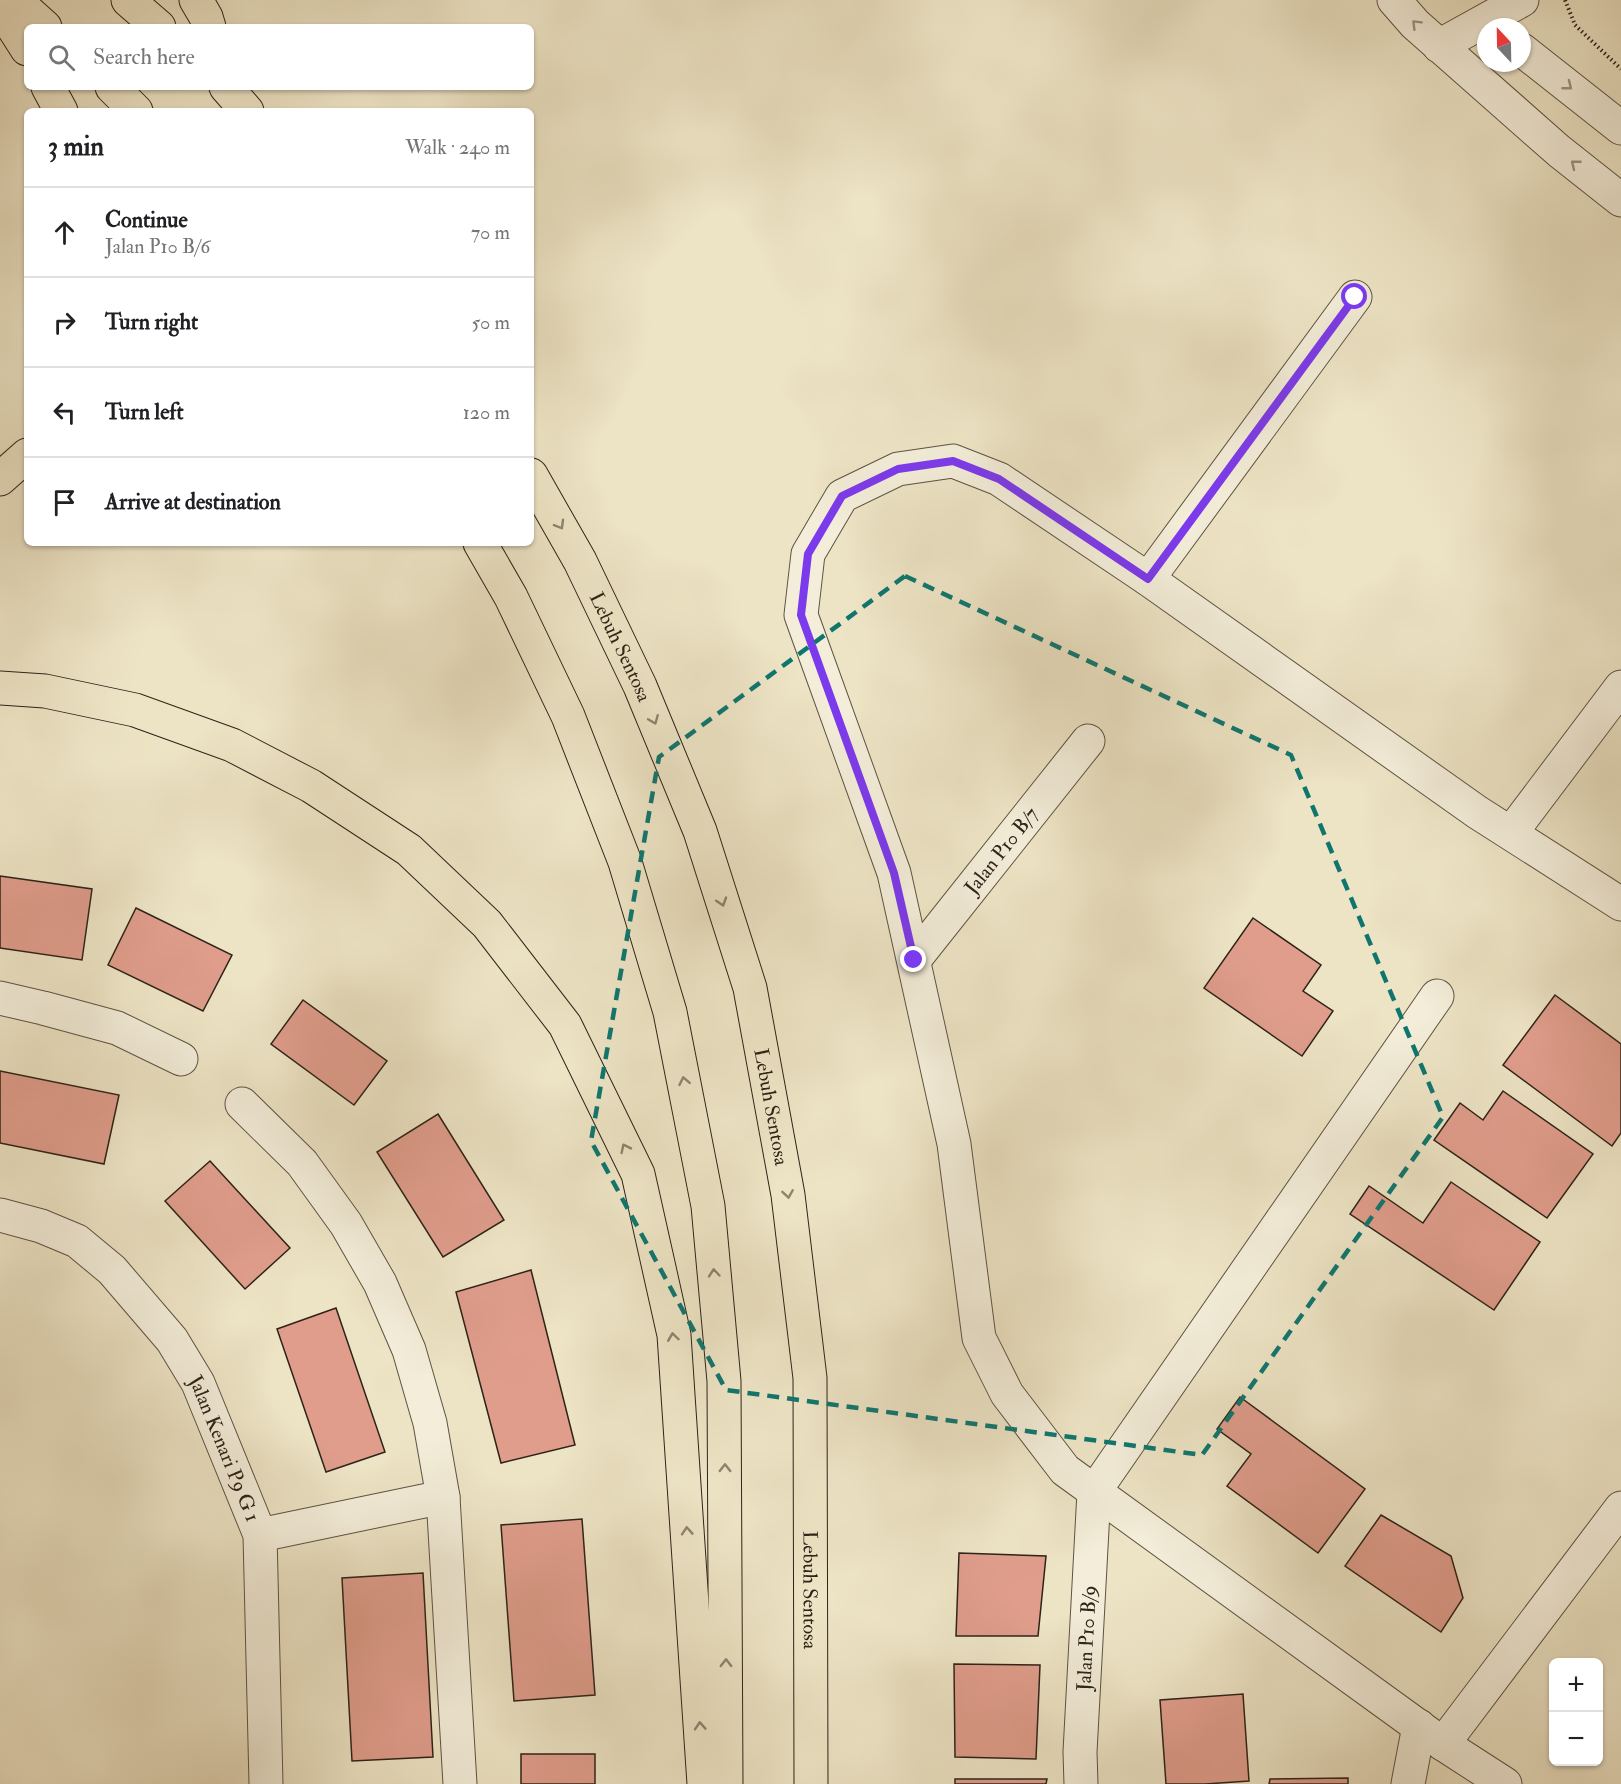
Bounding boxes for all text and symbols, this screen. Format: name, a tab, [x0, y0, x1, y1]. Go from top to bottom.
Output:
north arrow	[1477, 18, 1531, 72]
one-way arrow	[1412, 20, 1423, 31]
search box	[24, 24, 534, 90]
icon: search	[45, 41, 78, 74]
text: Search here	[93, 43, 195, 71]
one-way arrow	[1561, 79, 1572, 90]
text: 3 min	[48, 131, 104, 163]
text: Walk · 240 m	[405, 135, 510, 160]
one-way arrow	[1571, 160, 1582, 171]
text: Continue	[105, 206, 188, 234]
icon: ahead	[48, 216, 81, 249]
text: 70 m	[471, 220, 510, 245]
text: Jalan P10 B/6	[105, 234, 210, 259]
route start	[1341, 283, 1367, 309]
icon: right	[48, 306, 81, 339]
text: Turn right	[105, 308, 198, 336]
text: 50 m	[471, 310, 510, 335]
icon: left	[48, 396, 81, 429]
text: Turn left	[105, 398, 184, 426]
text: 120 m	[463, 400, 510, 425]
icon: arrive	[48, 486, 81, 519]
text: Arrive at destination	[105, 488, 281, 516]
one-way arrow	[553, 519, 564, 529]
street label: Lebuh Sentosa	[584, 588, 657, 706]
one-way arrow	[647, 713, 659, 724]
street label: Jalan P10 B/7	[959, 802, 1044, 900]
one-way arrow	[715, 896, 727, 907]
route end	[900, 946, 926, 972]
street label: Lebuh Sentosa	[748, 1046, 794, 1168]
one-way arrow	[678, 1076, 691, 1086]
one-way arrow	[621, 1144, 633, 1155]
one-way arrow	[781, 1190, 793, 1199]
one-way arrow	[708, 1268, 721, 1277]
one-way arrow	[668, 1332, 680, 1341]
street label: Jalan Kenari P9 G 1	[183, 1370, 265, 1525]
one-way arrow	[718, 1463, 731, 1472]
one-way arrow	[681, 1527, 694, 1536]
street label: Lebuh Sentosa	[797, 1531, 823, 1650]
street label: Jalan P10 B/9	[1071, 1585, 1102, 1693]
one-way arrow	[719, 1658, 732, 1667]
map controls	[1549, 1658, 1603, 1766]
button: +	[1549, 1658, 1603, 1712]
button: −	[1549, 1712, 1603, 1766]
one-way arrow	[694, 1721, 707, 1730]

